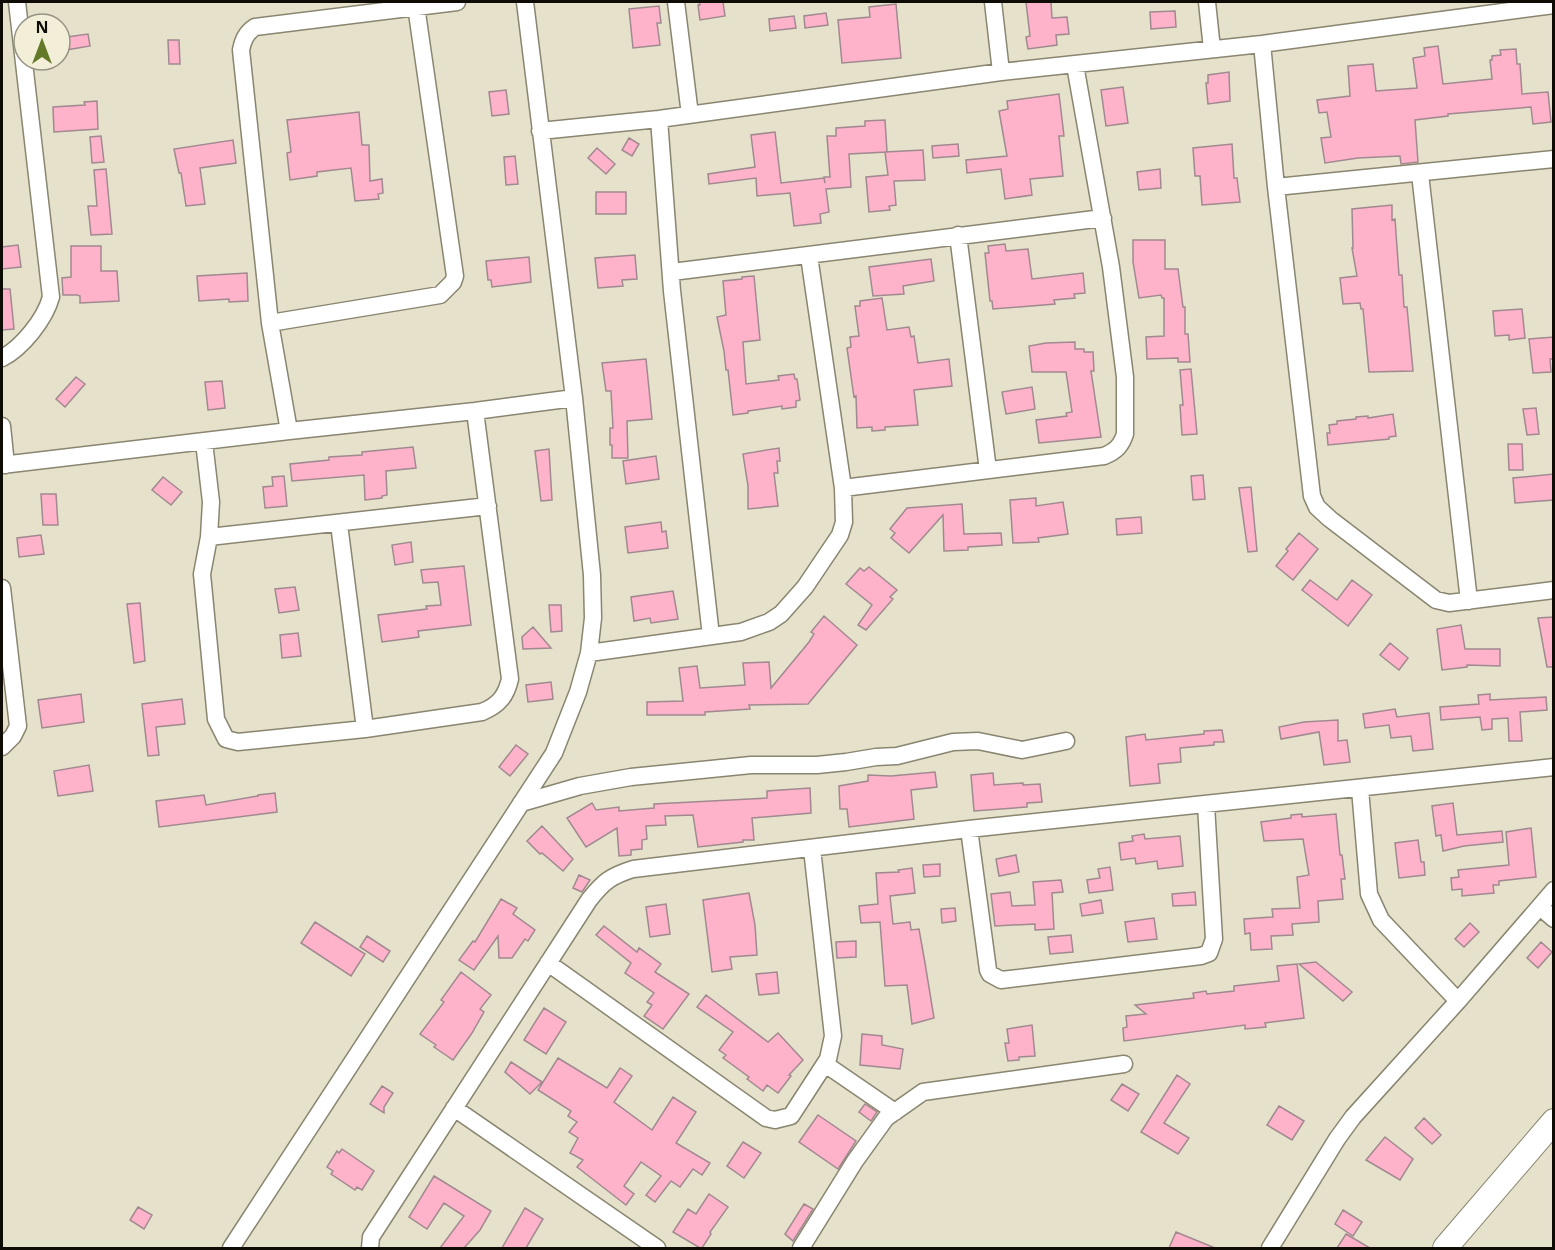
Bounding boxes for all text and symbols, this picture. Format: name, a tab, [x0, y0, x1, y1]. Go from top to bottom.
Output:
north arrow	[12, 12, 72, 72]
text: N	[35, 16, 49, 38]

